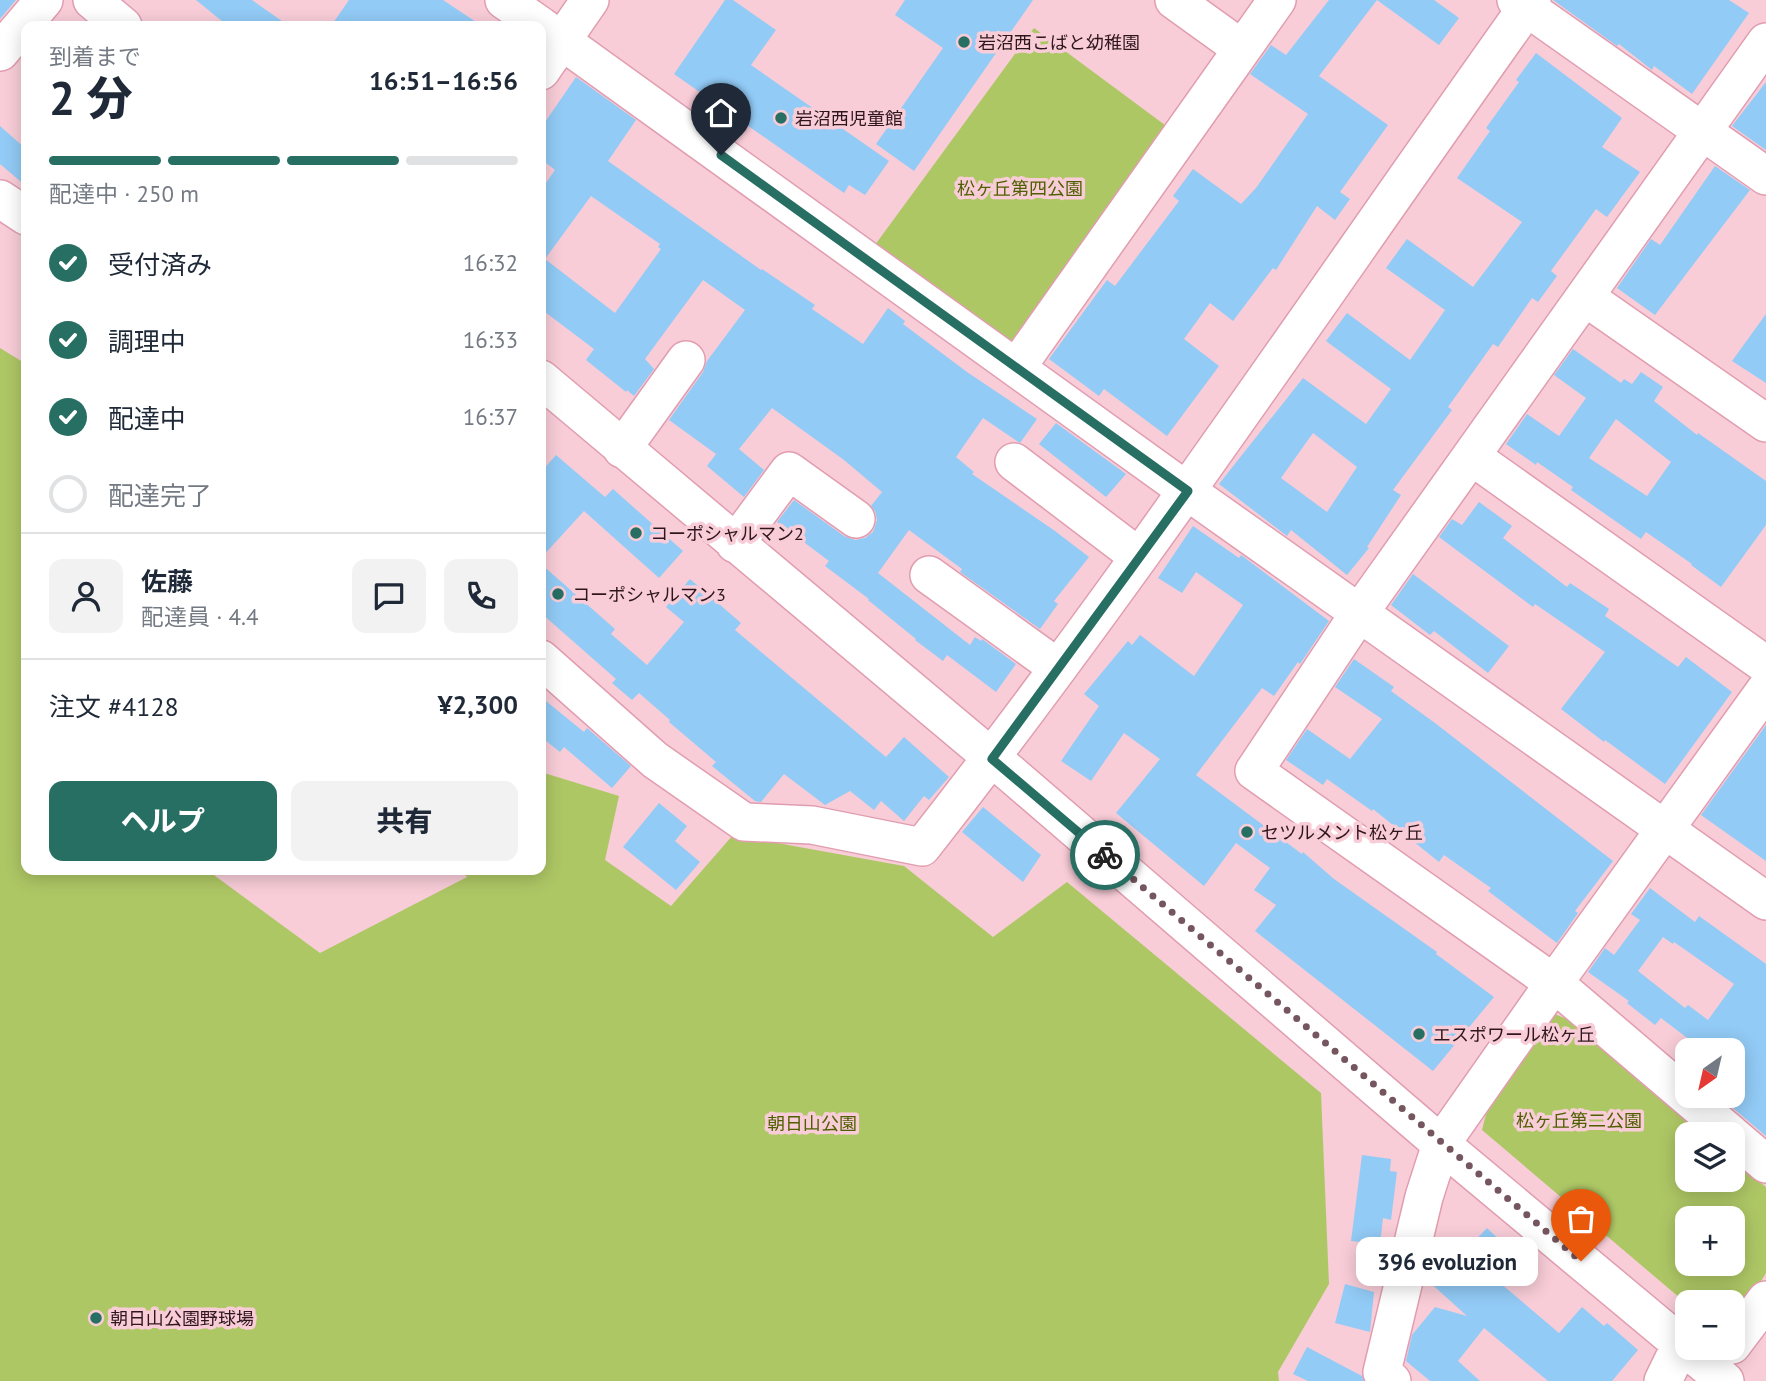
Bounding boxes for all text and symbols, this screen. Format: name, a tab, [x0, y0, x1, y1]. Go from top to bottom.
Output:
place label: 岩沼西こばと幼稚園	[978, 31, 1140, 54]
marker: 岩沼西こばと幼稚園	[956, 34, 972, 50]
text: 到着まで	[49, 42, 141, 71]
text: 16:51–16:56	[369, 64, 518, 97]
text: 2 分	[49, 68, 133, 128]
pin	[691, 83, 751, 155]
icon: home	[702, 94, 740, 132]
place label: 岩沼西児童館	[795, 107, 903, 130]
marker: 岩沼西児童館	[773, 110, 789, 126]
park label: 松ヶ丘第四公園	[957, 177, 1083, 200]
text: 配達中 · 250 m	[49, 179, 199, 208]
icon: check	[49, 244, 87, 282]
text: 受付済み	[108, 248, 212, 281]
text: 16:32	[463, 248, 518, 277]
icon: check	[49, 321, 87, 359]
text: 調理中	[108, 325, 186, 358]
text: 16:33	[463, 325, 518, 354]
icon: check	[49, 398, 87, 436]
text: 配達中	[108, 402, 186, 435]
text: 16:37	[463, 402, 518, 431]
text: 配達完了	[108, 479, 212, 512]
place label: コーポシャルマン2	[650, 522, 804, 545]
marker: コーポシャルマン2	[628, 525, 644, 541]
button: person	[49, 559, 123, 633]
button: chat	[352, 559, 426, 633]
button: phone	[444, 559, 518, 633]
text: 佐藤	[141, 565, 193, 598]
place label: コーポシャルマン3	[572, 583, 726, 606]
marker: コーポシャルマン3	[550, 586, 566, 602]
text: 配達員 · 4.4	[141, 602, 258, 631]
text: ¥2,300	[438, 688, 518, 721]
text: 注文 #4128	[49, 690, 179, 723]
button: ヘルプ	[49, 781, 277, 861]
button: 共有	[291, 781, 518, 861]
courier	[1070, 820, 1140, 890]
place label: セツルメント松ヶ丘	[1261, 821, 1423, 844]
marker: セツルメント松ヶ丘	[1239, 824, 1255, 840]
icon: bike	[1086, 836, 1124, 874]
place label: エスポワール松ヶ丘	[1433, 1023, 1595, 1046]
marker: エスポワール松ヶ丘	[1411, 1026, 1427, 1042]
north arrow	[1675, 1038, 1745, 1108]
map controls	[1675, 1038, 1745, 1360]
park label: 松ヶ丘第二公園	[1516, 1109, 1642, 1132]
park label: 朝日山公園	[767, 1112, 857, 1135]
button: layers	[1675, 1122, 1745, 1192]
pin	[1551, 1189, 1611, 1261]
icon: bag	[1562, 1200, 1600, 1238]
button: +	[1675, 1206, 1745, 1276]
callout: 396 evoluzion	[1357, 1236, 1539, 1286]
text: 396 evoluzion	[1377, 1247, 1517, 1276]
button: −	[1675, 1290, 1745, 1360]
place label: 朝日山公園野球場	[110, 1307, 254, 1330]
marker: 朝日山公園野球場	[88, 1310, 104, 1326]

